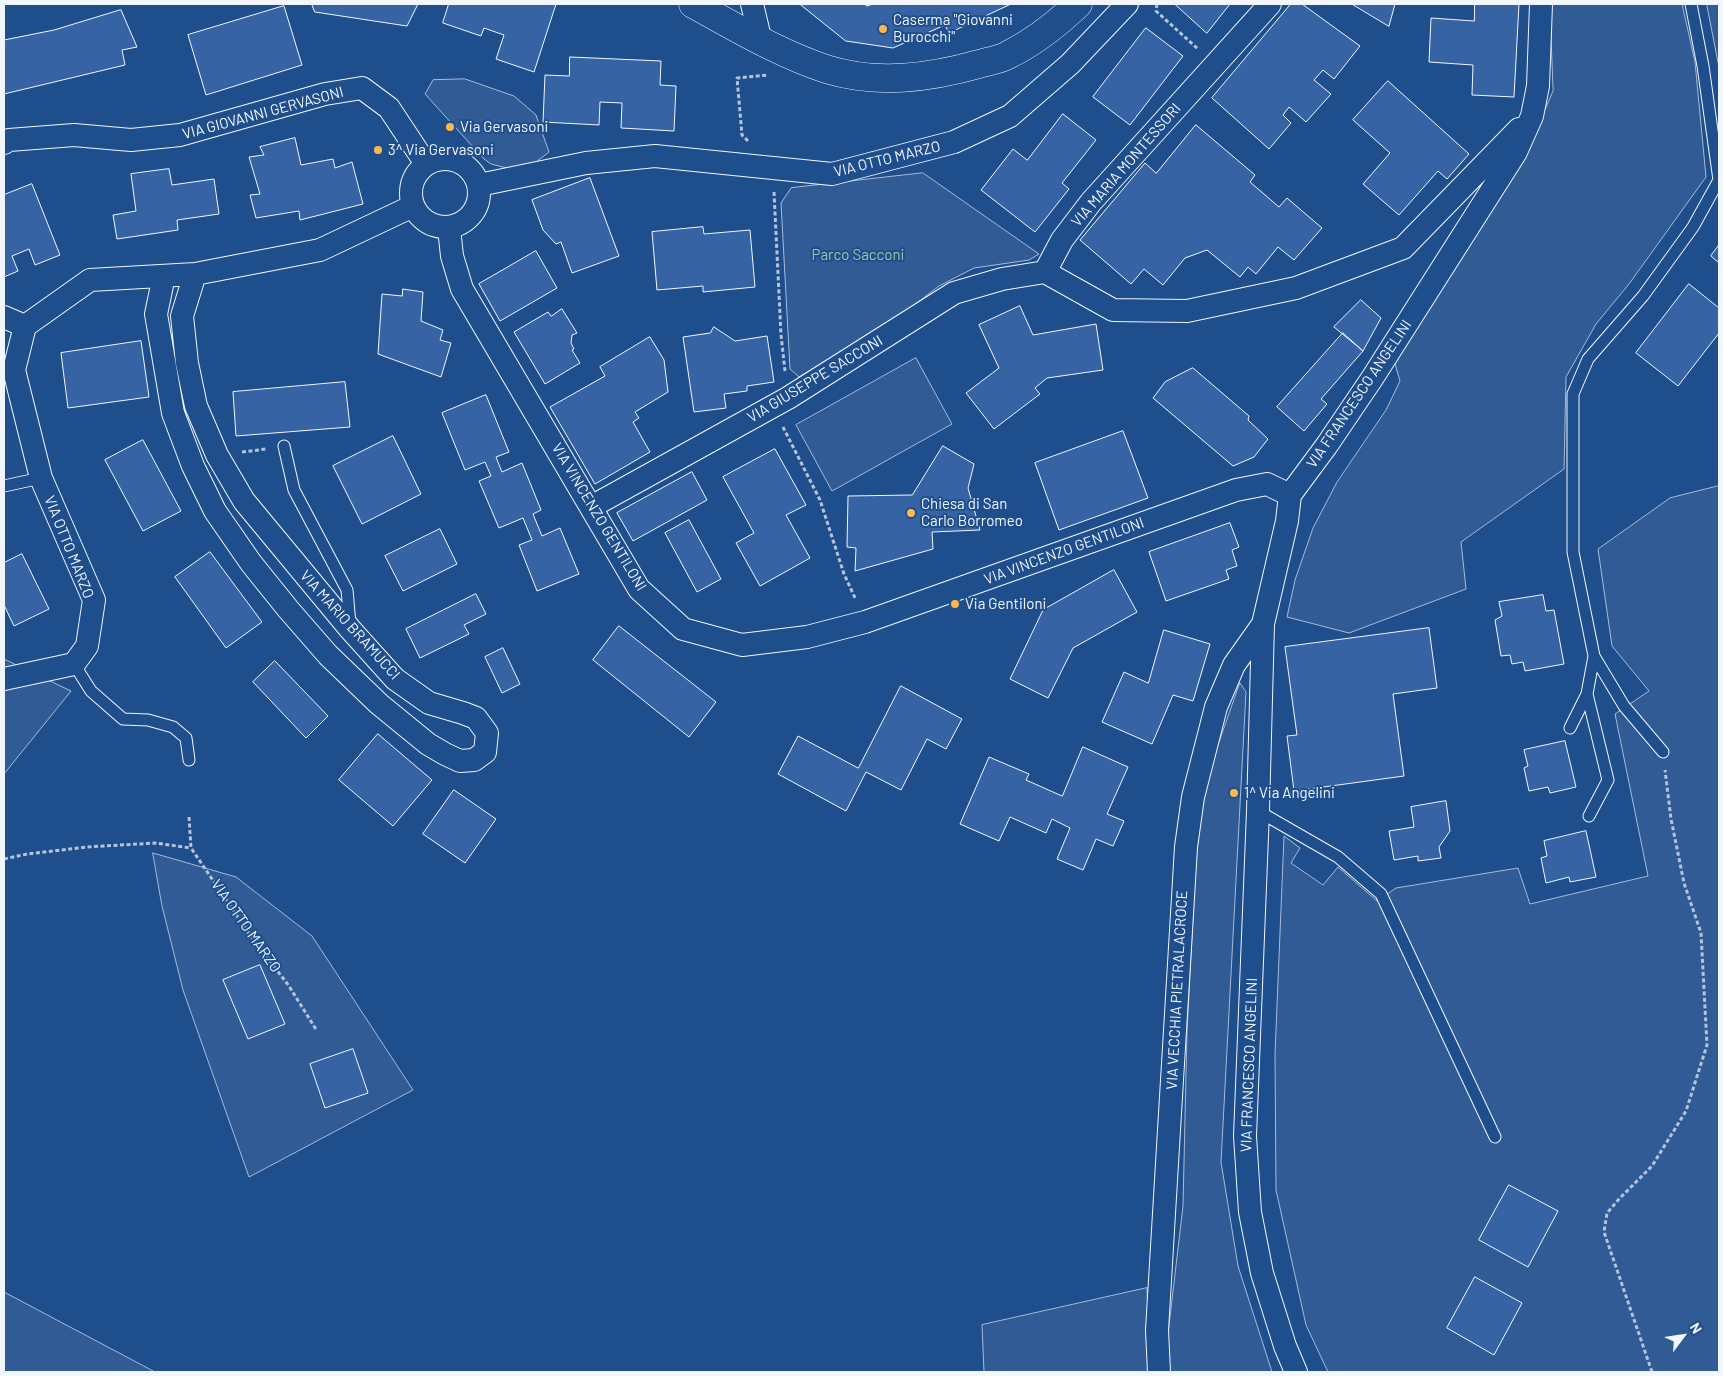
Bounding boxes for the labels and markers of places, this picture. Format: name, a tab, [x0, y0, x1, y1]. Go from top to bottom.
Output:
place label: Caserma "Giovanni Burocchi"	[893, 11, 1013, 46]
marker: Caserma "Giovanni Burocchi"	[877, 23, 889, 35]
place label: Via Gervasoni	[460, 118, 548, 136]
marker: Via Gervasoni	[444, 121, 456, 133]
place label: 3^ Via Gervasoni	[388, 141, 494, 159]
marker: 3^ Via Gervasoni	[372, 144, 384, 156]
place label: Chiesa di San Carlo Borromeo	[921, 495, 1023, 530]
marker: Chiesa di San Carlo Borromeo	[905, 507, 917, 519]
place label: Via Gentiloni	[965, 595, 1046, 613]
marker: Via Gentiloni	[949, 598, 961, 610]
place label: 1^ Via Angelini	[1244, 784, 1335, 802]
marker: 1^ Via Angelini	[1228, 787, 1240, 799]

